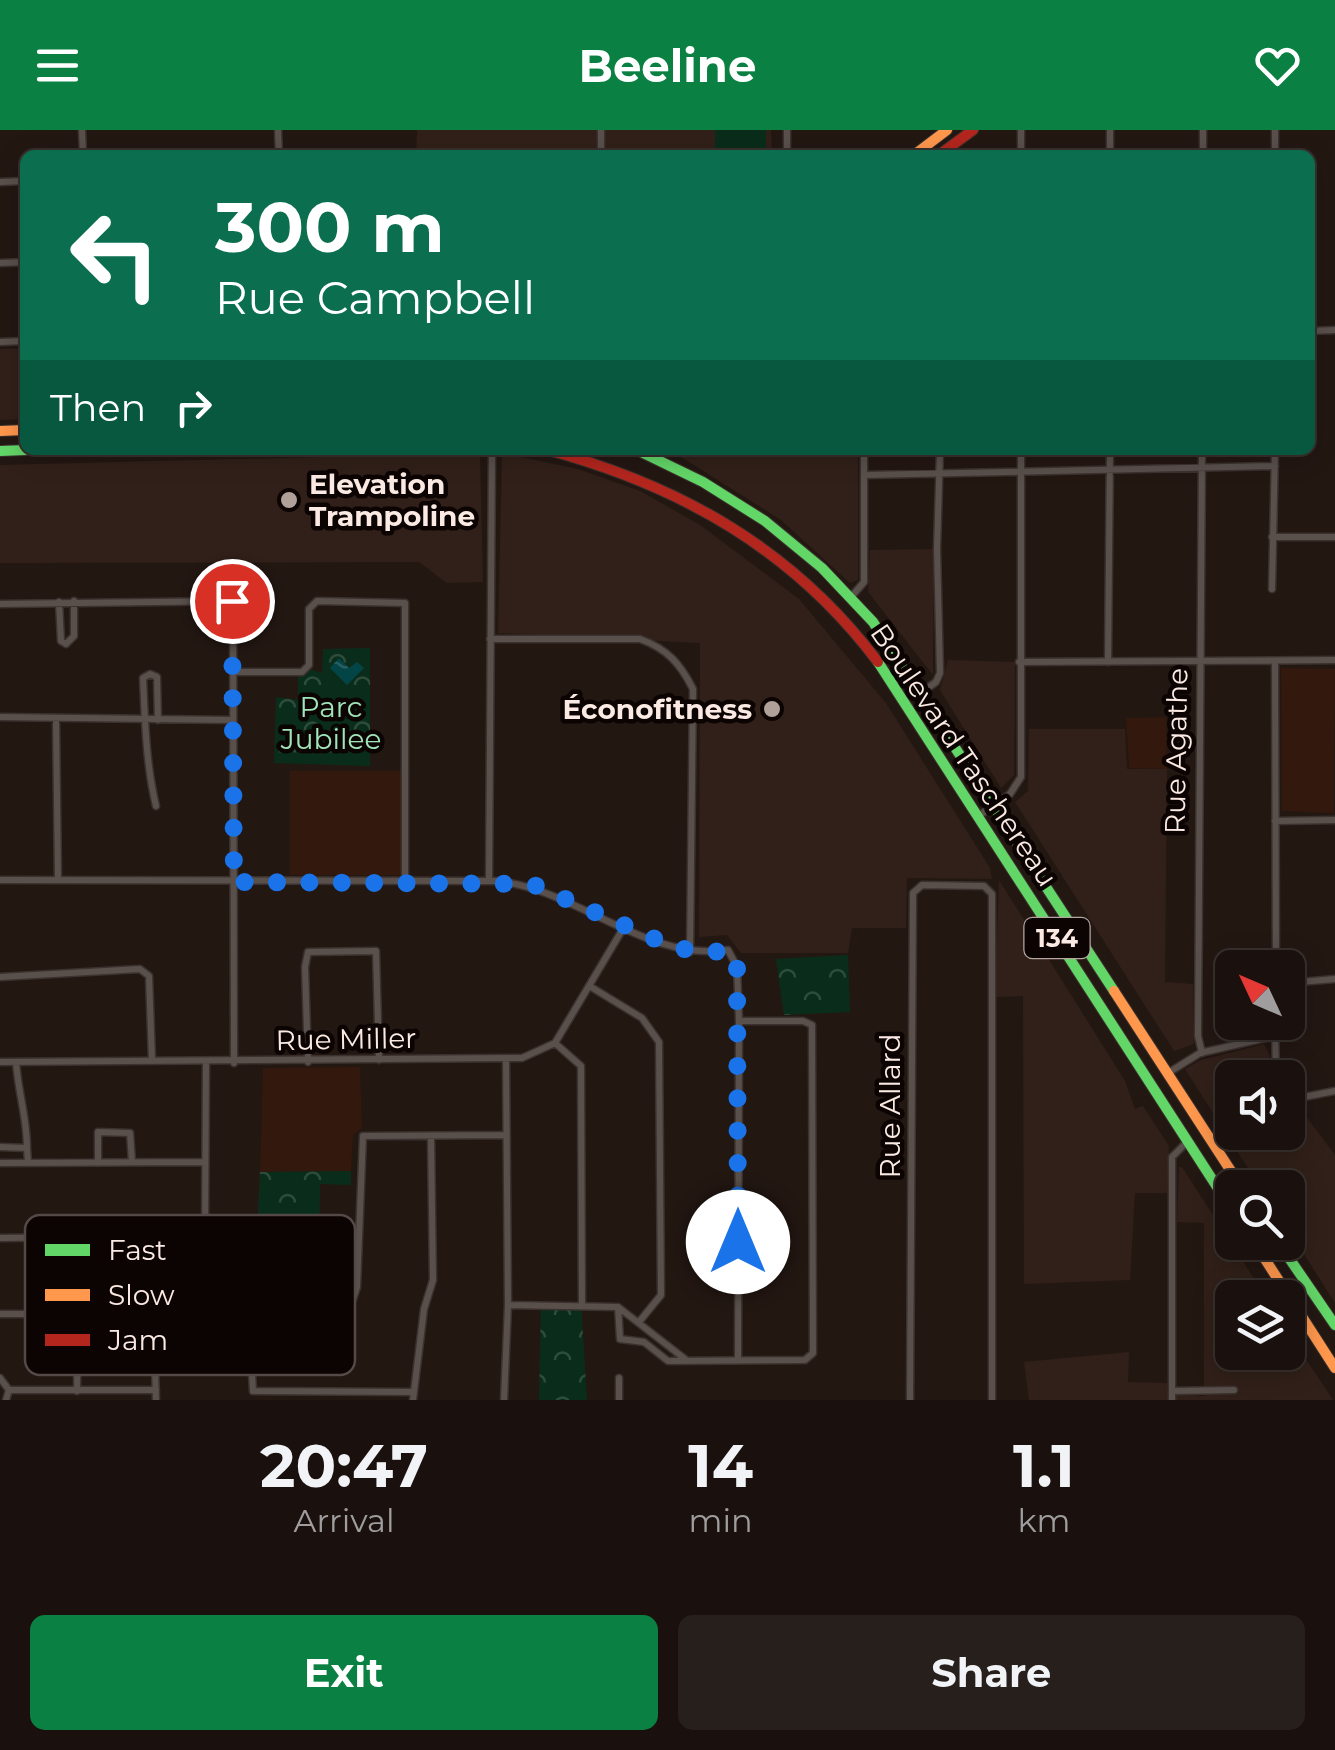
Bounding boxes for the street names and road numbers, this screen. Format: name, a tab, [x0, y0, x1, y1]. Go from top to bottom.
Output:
street label: Boulevard Taschereau	[863, 617, 1065, 893]
street label: Rue Agathe	[1158, 668, 1194, 834]
road number: 134	[1024, 918, 1090, 958]
street label: Rue Miller	[275, 1021, 417, 1057]
street label: Rue Allard	[873, 1034, 907, 1178]

